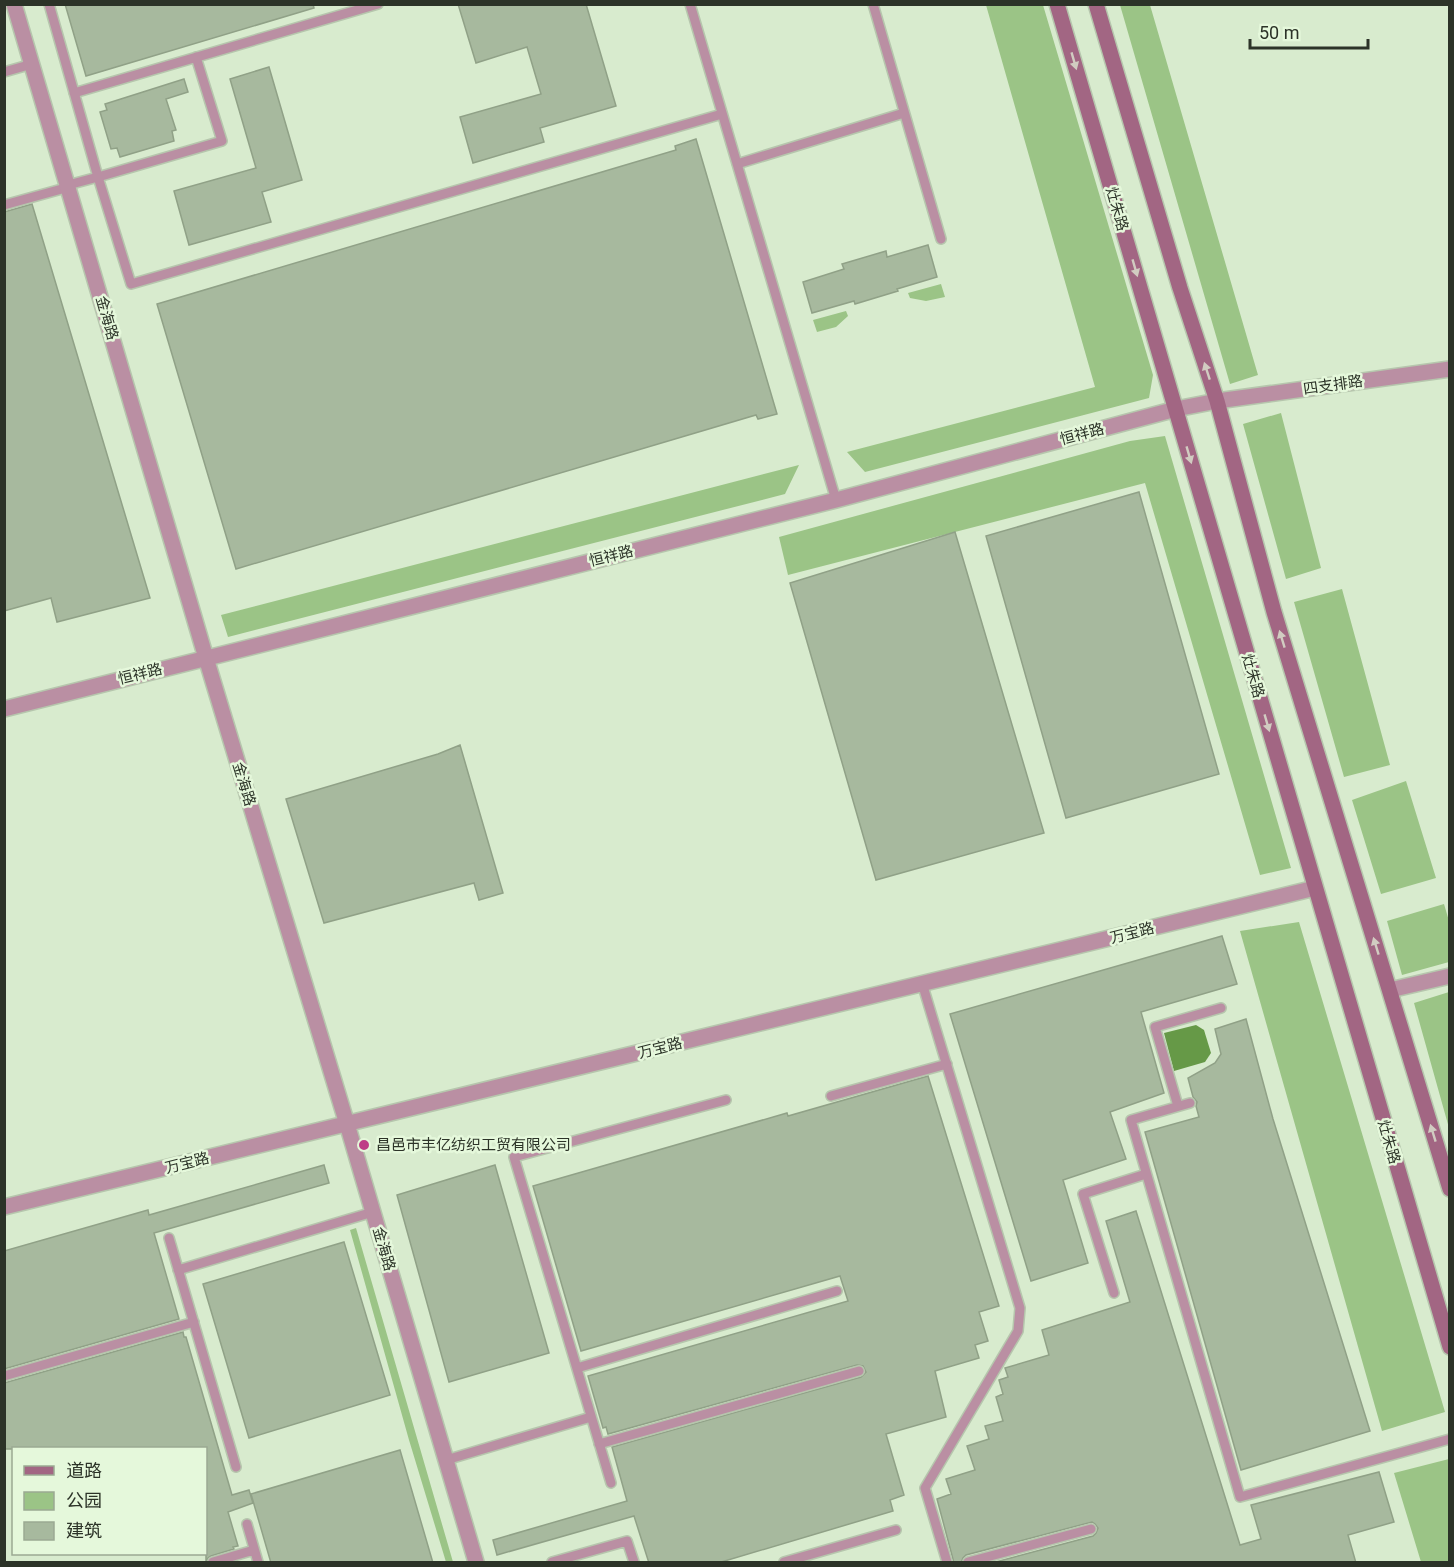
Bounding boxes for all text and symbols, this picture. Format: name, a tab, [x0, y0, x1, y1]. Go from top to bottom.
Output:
scale bar	[1250, 12, 1368, 50]
text: 50 m	[1259, 22, 1299, 43]
one-way arrow	[1070, 52, 1079, 70]
street label: 灶朱路	[1102, 185, 1132, 233]
one-way arrow	[1131, 259, 1140, 277]
street label: 金海路	[92, 294, 122, 342]
one-way arrow	[1202, 362, 1212, 380]
street label: 四支排路	[1302, 372, 1364, 398]
street label: 恒祥路	[1058, 419, 1106, 449]
one-way arrow	[1185, 446, 1194, 464]
street label: 恒祥路	[587, 542, 635, 570]
one-way arrow	[1277, 630, 1286, 648]
street label: 灶朱路	[1238, 652, 1268, 700]
street label: 恒祥路	[116, 660, 164, 688]
one-way arrow	[1263, 714, 1272, 732]
street label: 金海路	[229, 760, 259, 808]
street label: 万宝路	[1108, 919, 1156, 947]
one-way arrow	[1371, 937, 1381, 955]
street label: 万宝路	[636, 1034, 684, 1062]
street label: 灶朱路	[1374, 1118, 1404, 1166]
one-way arrow	[1428, 1124, 1437, 1142]
place label: 昌邑市丰亿纺织工贸有限公司	[376, 1136, 571, 1154]
marker: 昌邑市丰亿纺织工贸有限公司	[357, 1138, 371, 1152]
street label: 万宝路	[163, 1149, 211, 1177]
street label: 金海路	[369, 1225, 399, 1273]
legend	[12, 1447, 207, 1555]
text: 道路	[66, 1460, 102, 1481]
text: 公园	[66, 1490, 102, 1511]
text: 建筑	[66, 1520, 102, 1541]

